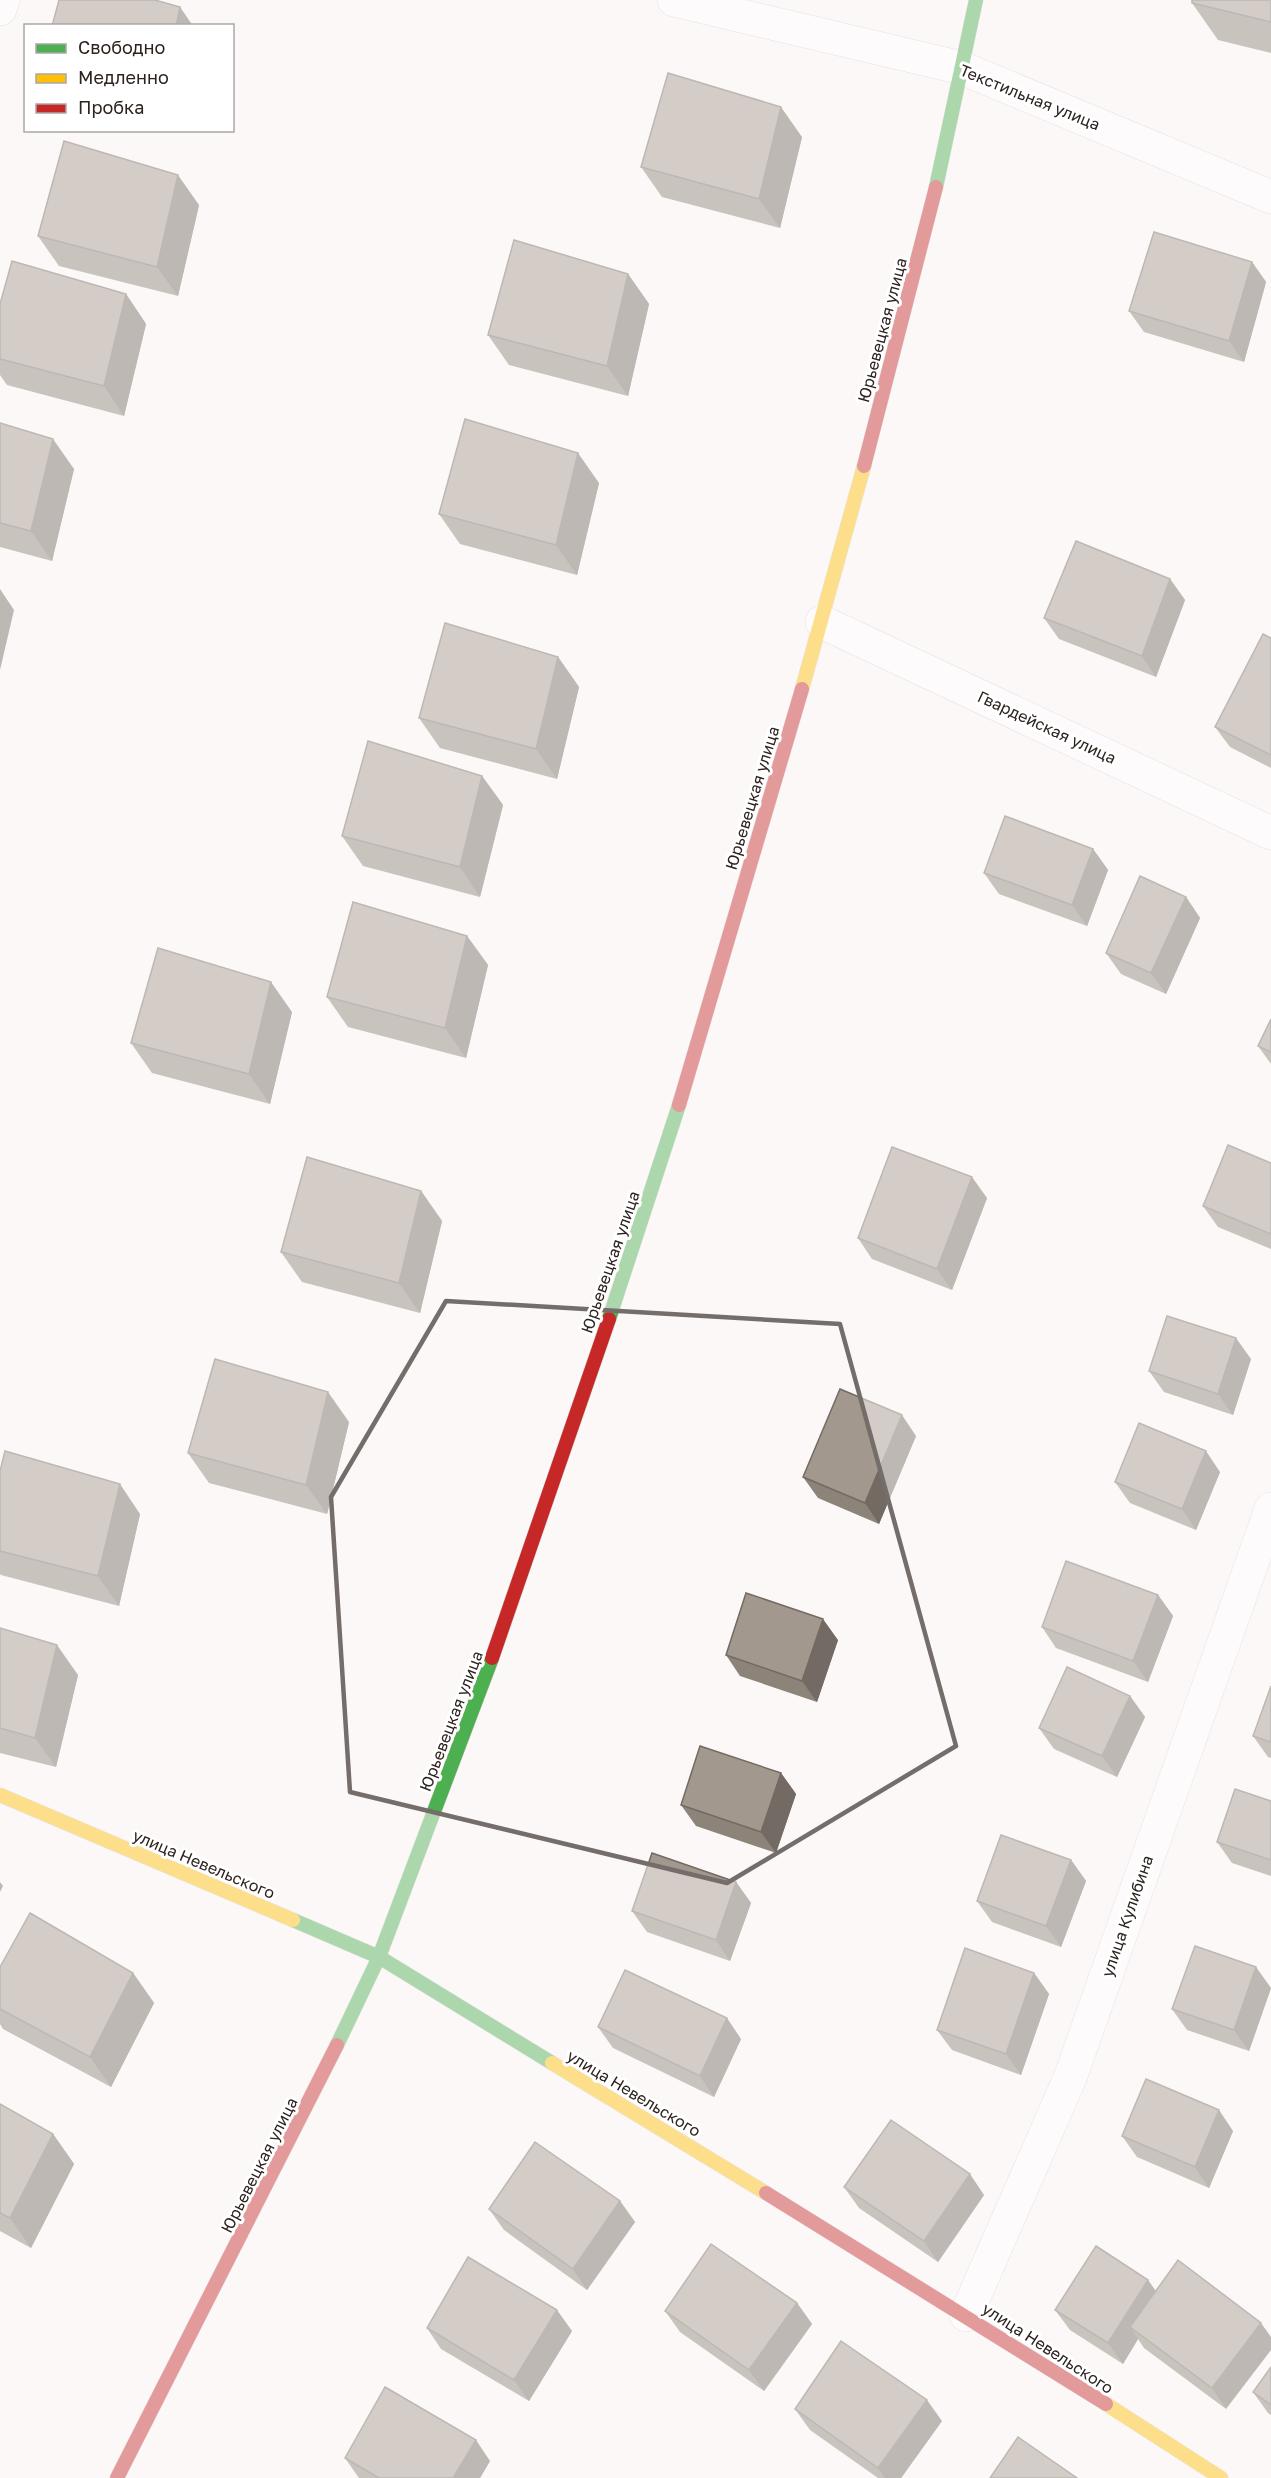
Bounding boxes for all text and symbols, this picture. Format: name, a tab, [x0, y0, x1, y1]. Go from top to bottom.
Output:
legend	[24, 24, 234, 132]
text: Свободно	[78, 36, 165, 58]
street label: Текстильная улица	[957, 60, 1103, 134]
text: Медленно	[78, 66, 169, 88]
text: Пробка	[78, 96, 144, 118]
street label: Юрьевецкая улица	[853, 255, 911, 405]
street label: Гвардейская улица	[975, 686, 1119, 768]
street label: Юрьевецкая улица	[721, 724, 783, 872]
street label: Юрьевецкая улица	[576, 1188, 644, 1336]
street label: Юрьевецкая улица	[415, 1648, 487, 1794]
street label: улица Невельского	[130, 1825, 278, 1903]
street label: улица Кулибина	[1097, 1853, 1157, 1979]
street label: улица Невельского	[564, 2045, 704, 2141]
street label: Юрьевецкая улица	[216, 2094, 302, 2236]
street label: улица Невельского	[979, 2298, 1117, 2398]

